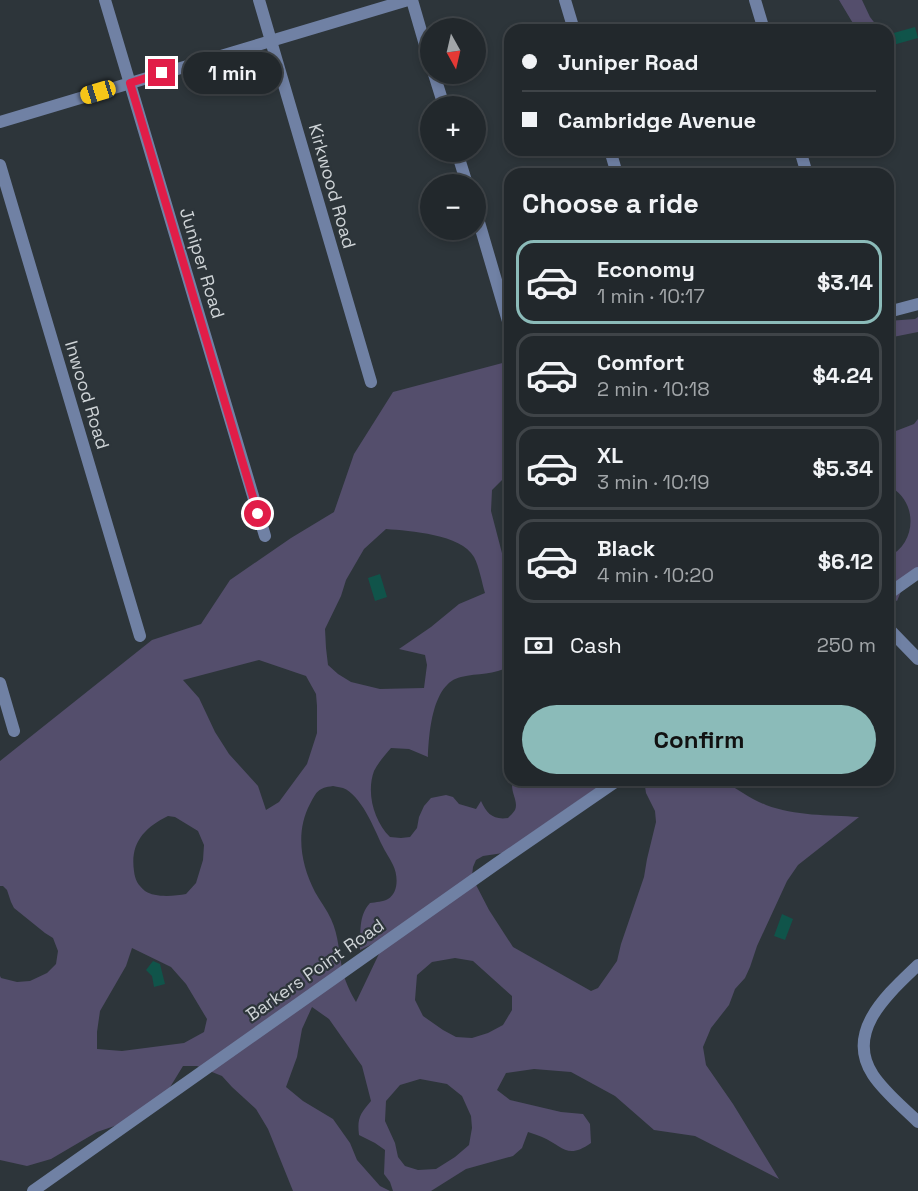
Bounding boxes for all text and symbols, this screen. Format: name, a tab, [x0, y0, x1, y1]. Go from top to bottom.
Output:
north arrow	[420, 18, 486, 84]
map controls	[420, 18, 486, 240]
text: Juniper Road	[558, 48, 699, 76]
callout: 1 min	[183, 52, 282, 94]
route end	[148, 59, 175, 86]
text: 1 min	[208, 60, 257, 86]
car	[78, 78, 118, 106]
button: +	[420, 96, 486, 162]
text: Cambridge Avenue	[558, 106, 756, 134]
street label: Kirkwood Road	[304, 121, 361, 251]
button: −	[420, 174, 486, 240]
text: Choose a ride	[522, 186, 699, 221]
street label: Juniper Road	[175, 205, 230, 321]
icon: car	[525, 255, 579, 309]
text: Economy	[597, 255, 695, 283]
text: $3.14	[817, 268, 873, 296]
text: 1 min · 10:17	[597, 283, 705, 309]
street label: Inwood Road	[60, 338, 115, 452]
icon: car	[525, 348, 579, 402]
text: Comfort	[597, 348, 685, 376]
text: $4.24	[812, 361, 873, 389]
text: 2 min · 10:18	[597, 376, 710, 402]
icon: car	[525, 441, 579, 495]
text: XL	[597, 441, 623, 469]
text: $5.34	[813, 454, 873, 482]
text: 3 min · 10:19	[597, 469, 709, 495]
route start	[244, 500, 271, 527]
icon: car	[525, 534, 579, 588]
text: Black	[597, 534, 655, 562]
text: $6.12	[818, 547, 873, 575]
text: 4 min · 10:20	[597, 562, 714, 588]
icon: cash	[522, 629, 555, 662]
text: Cash	[570, 631, 622, 659]
text: 250 m	[817, 632, 876, 658]
button: Confirm	[522, 705, 876, 774]
street label: Barkers Point Road	[241, 913, 388, 1026]

